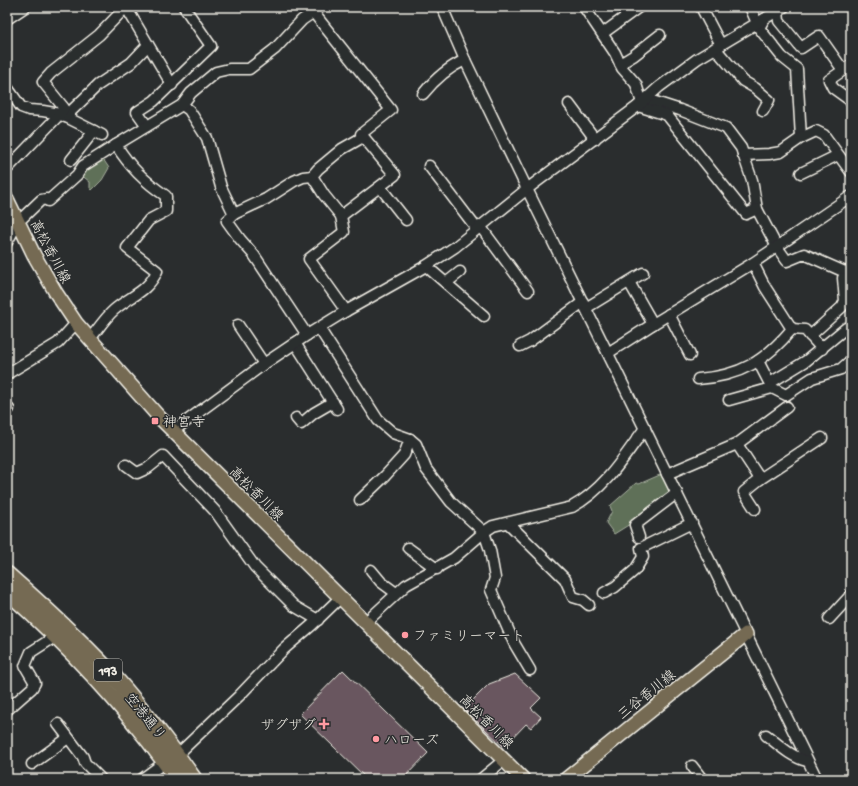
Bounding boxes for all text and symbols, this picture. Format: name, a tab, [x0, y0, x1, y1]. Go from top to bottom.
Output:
street label: 高松香川線	[25, 217, 73, 287]
place label: 神宮寺	[163, 415, 205, 432]
marker: 神宮寺	[150, 416, 160, 426]
street label: 高松香川線	[224, 464, 286, 526]
place label: ファミリーマート	[413, 629, 525, 646]
marker: ファミリーマート	[400, 630, 410, 640]
road number: 193	[94, 659, 122, 681]
street label: 三谷香川線	[615, 667, 680, 725]
street label: 空港通り	[120, 690, 168, 745]
street label: 高松香川線	[454, 692, 516, 754]
place label: ザグザグ	[261, 718, 316, 735]
marker: ザグザグ	[319, 719, 329, 729]
place label: ハローズ	[384, 733, 439, 750]
marker: ハローズ	[371, 734, 381, 744]

